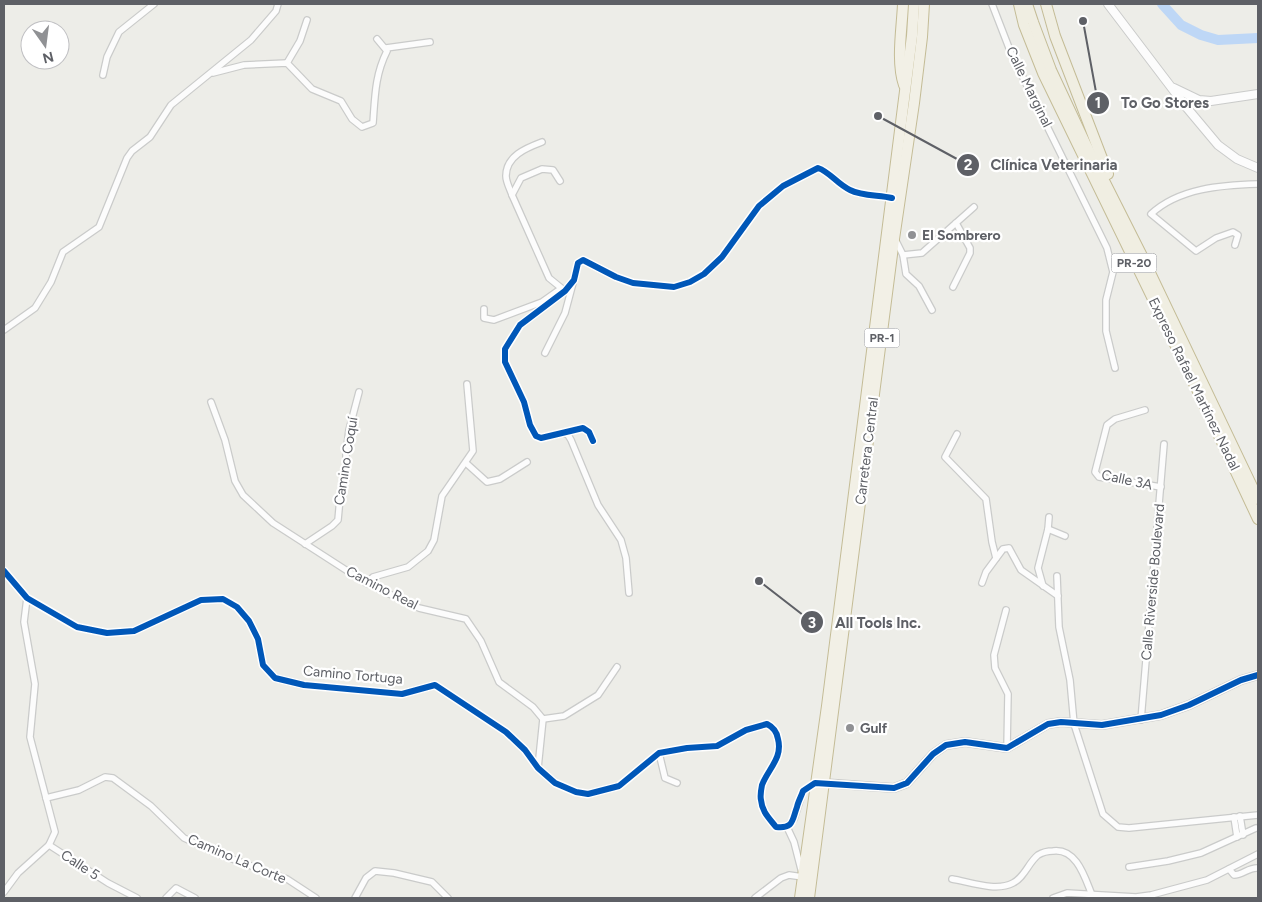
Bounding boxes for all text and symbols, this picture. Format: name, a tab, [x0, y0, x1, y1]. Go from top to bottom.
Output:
north arrow	[20, 20, 70, 70]
street label: Calle Marginal	[1002, 44, 1056, 130]
text: N	[41, 48, 55, 67]
callout: To Go Stores	[1086, 88, 1219, 118]
text: 1	[1095, 94, 1101, 112]
text: To Go Stores	[1121, 94, 1209, 112]
callout: Clínica Veterinaria	[955, 150, 1127, 180]
text: 2	[964, 156, 973, 174]
text: Clínica Veterinaria	[990, 156, 1118, 174]
place label: El Sombrero	[922, 227, 1001, 244]
marker: El Sombrero	[906, 229, 918, 241]
road number: PR-20	[1112, 254, 1156, 272]
street label: Expreso Rafael Martínez Nadal	[1145, 295, 1243, 473]
road number: PR-1	[864, 328, 900, 348]
street label: Carretera Central	[852, 396, 882, 506]
street label: Camino Coquí	[331, 415, 361, 506]
street label: Calle 3A	[1100, 466, 1155, 494]
street label: Calle Riverside Boulevard	[1138, 503, 1168, 661]
street label: Camino Real	[343, 563, 421, 613]
callout: All Tools Inc.	[800, 607, 931, 637]
text: 3	[808, 614, 816, 632]
text: All Tools Inc.	[835, 614, 921, 632]
street label: Camino Tortuga	[302, 662, 404, 688]
place label: Gulf	[860, 720, 888, 737]
marker: Gulf	[844, 722, 856, 734]
street label: Camino La Corte	[185, 831, 289, 888]
street label: Calle 5	[58, 846, 102, 884]

